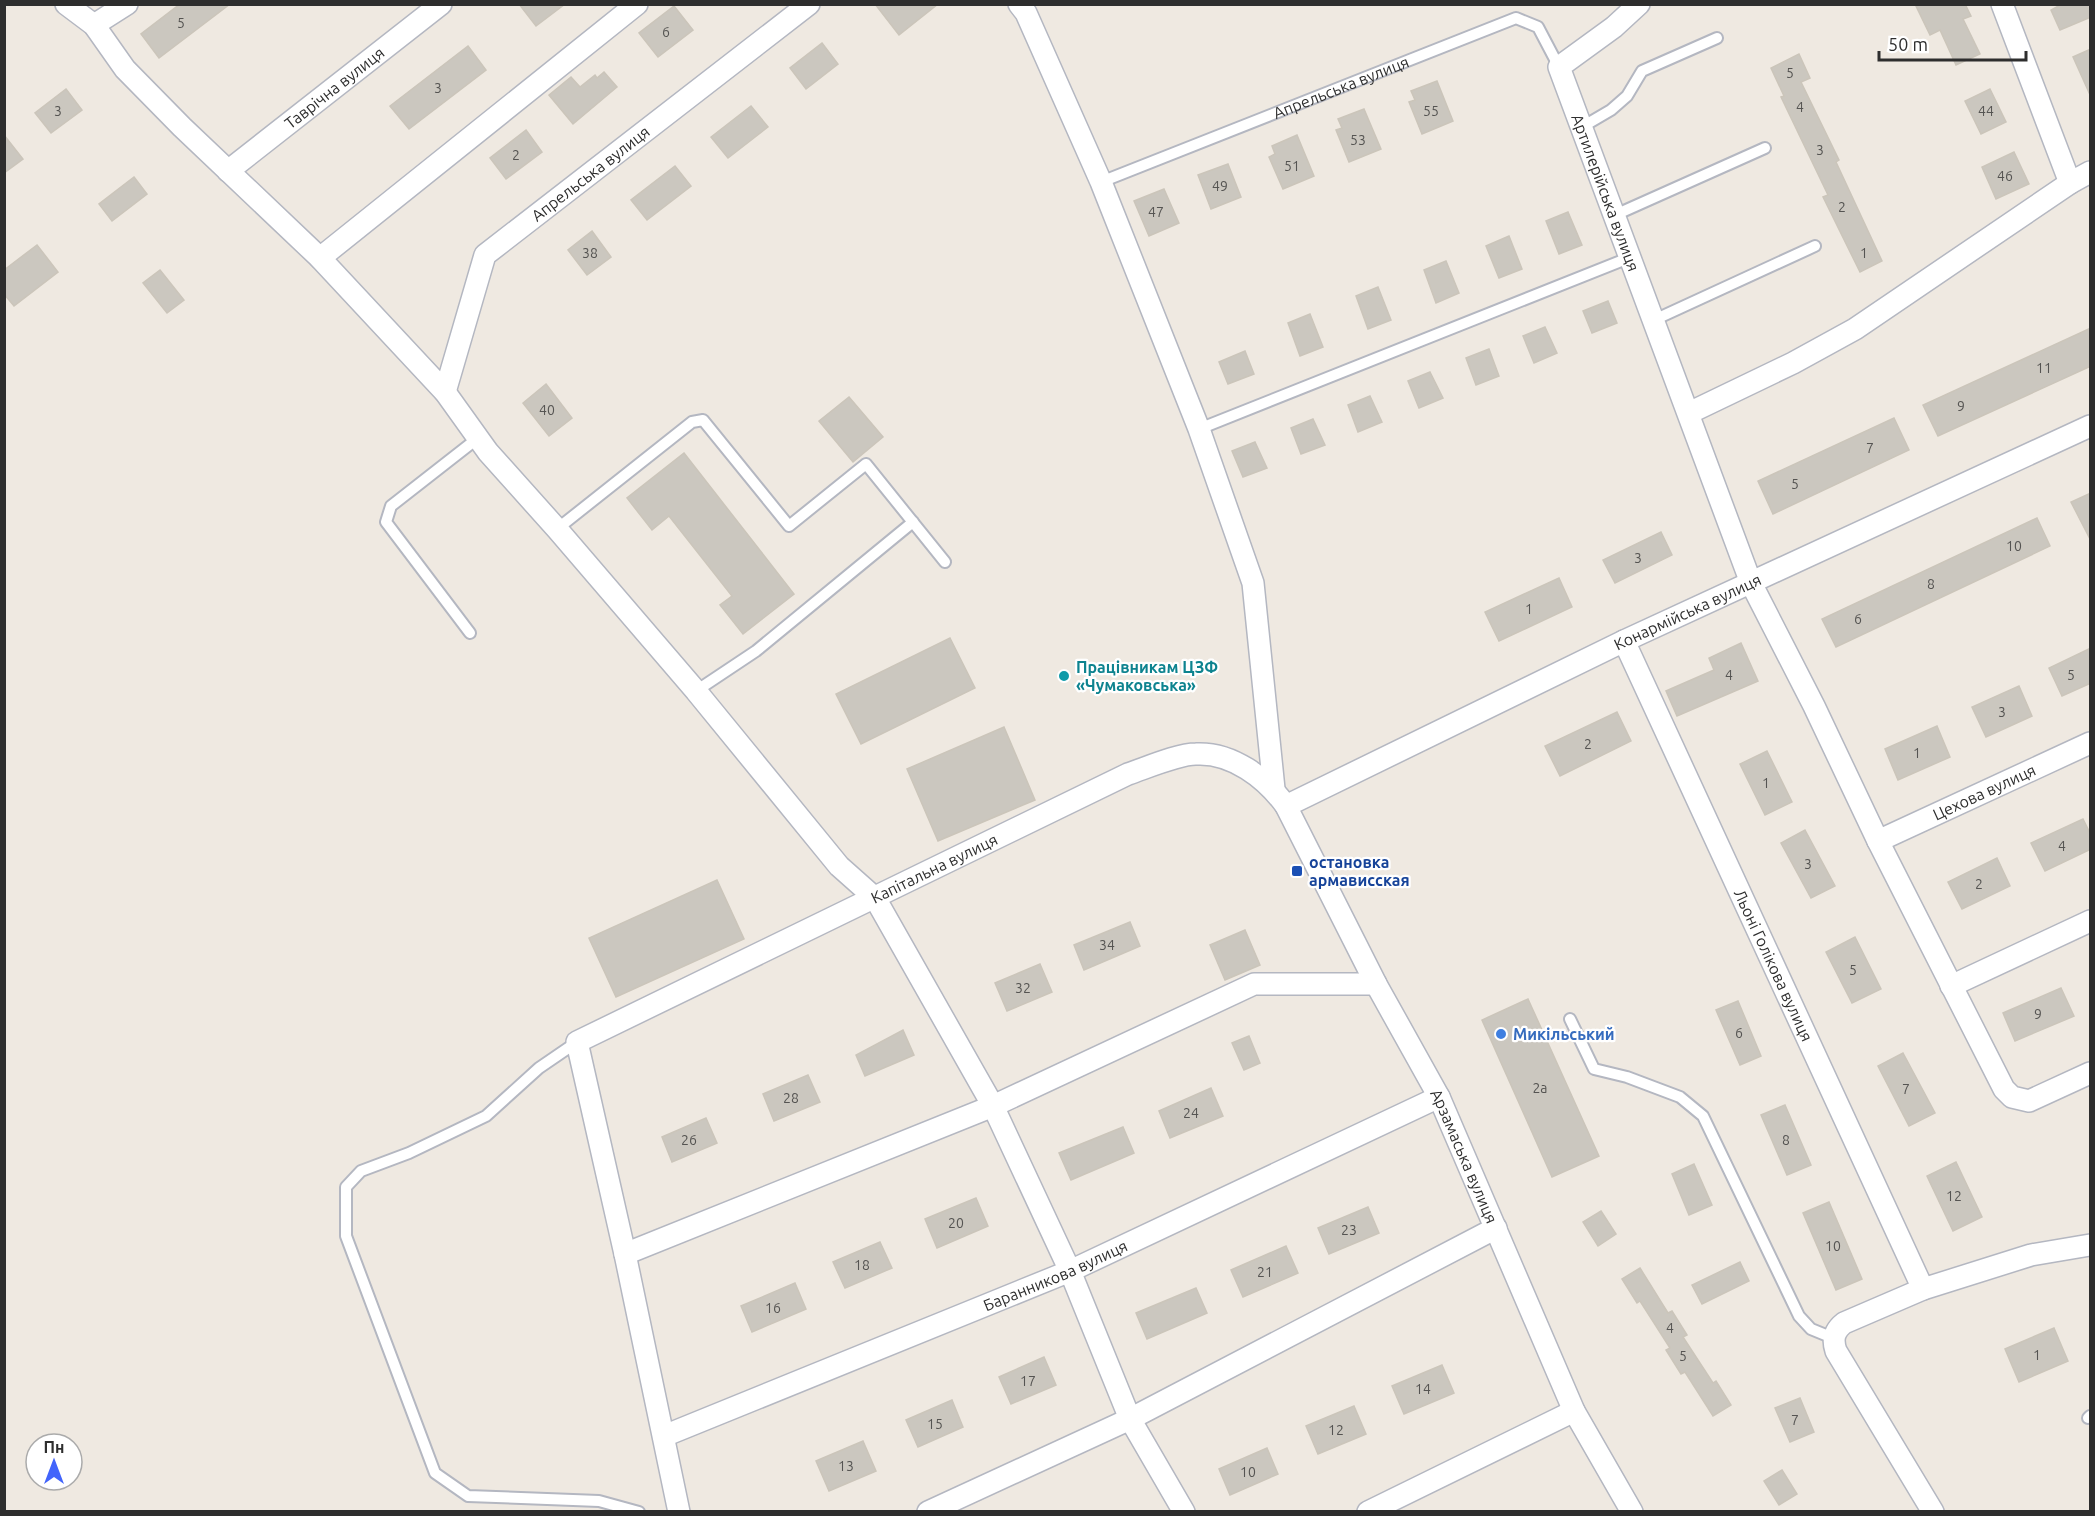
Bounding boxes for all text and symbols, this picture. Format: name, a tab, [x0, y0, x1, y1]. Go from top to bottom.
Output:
house number: 5	[177, 15, 185, 31]
house number: 6	[662, 24, 670, 40]
scale bar	[1879, 24, 2026, 62]
text: 50 m	[1888, 34, 1928, 54]
street label: Таврічна вулиця	[281, 43, 388, 132]
street label: Апрельська вулиця	[1270, 52, 1411, 122]
house number: 5	[1786, 65, 1794, 81]
house number: 3	[434, 80, 442, 96]
house number: 4	[1796, 99, 1804, 115]
house number: 3	[54, 103, 62, 119]
house number: 55	[1423, 103, 1439, 119]
house number: 44	[1978, 103, 1994, 119]
street label: Артилерійська вулиця	[1568, 112, 1643, 274]
street label: Апрельська вулиця	[528, 122, 653, 225]
house number: 53	[1350, 132, 1366, 148]
house number: 3	[1816, 142, 1824, 158]
house number: 2	[512, 147, 520, 163]
house number: 51	[1284, 158, 1300, 174]
house number: 46	[1997, 168, 2013, 184]
house number: 49	[1212, 178, 1228, 194]
house number: 2	[1838, 199, 1846, 215]
house number: 47	[1148, 204, 1164, 220]
house number: 38	[582, 245, 598, 261]
house number: 1	[1860, 245, 1868, 261]
house number: 11	[2036, 360, 2052, 376]
house number: 9	[1957, 398, 1965, 414]
house number: 40	[539, 402, 555, 418]
house number: 7	[1866, 440, 1874, 456]
house number: 5	[1791, 476, 1799, 492]
house number: 10	[2006, 538, 2022, 554]
house number: 3	[1634, 550, 1642, 566]
street label: Конармійська вулиця	[1611, 570, 1764, 654]
house number: 8	[1927, 576, 1935, 592]
house number: 1	[1525, 601, 1533, 617]
house number: 6	[1854, 611, 1862, 627]
place label: Працівникам ЦЗФ «Чумаковська»	[1076, 658, 1218, 694]
house number: 4	[1725, 667, 1733, 683]
house number: 5	[2067, 667, 2075, 683]
marker: Працівникам ЦЗФ «Чумаковська»	[1057, 669, 1071, 683]
house number: 3	[1998, 704, 2006, 720]
house number: 2	[1584, 736, 1592, 752]
house number: 1	[1913, 745, 1921, 761]
street label: Цехова вулиця	[1930, 760, 2038, 823]
house number: 1	[1762, 775, 1770, 791]
street label: Капітальна вулиця	[868, 830, 1000, 907]
house number: 4	[2058, 838, 2066, 854]
place label: остановка армависская	[1309, 853, 1410, 889]
house number: 3	[1804, 856, 1812, 872]
marker: остановка армависская	[1290, 864, 1304, 878]
house number: 2	[1975, 876, 1983, 892]
street label: Льоні Голікова вулиця	[1731, 886, 1816, 1044]
house number: 34	[1099, 937, 1115, 953]
house number: 5	[1849, 962, 1857, 978]
house number: 32	[1015, 980, 1031, 996]
house number: 9	[2034, 1006, 2042, 1022]
place label: Микільський	[1513, 1025, 1615, 1043]
house number: 6	[1735, 1025, 1743, 1041]
marker: Микільський	[1494, 1027, 1508, 1041]
house number: 2а	[1532, 1080, 1548, 1096]
house number: 7	[1902, 1081, 1910, 1097]
street label: Арзамаська вулиця	[1427, 1086, 1501, 1226]
house number: 28	[783, 1090, 799, 1106]
house number: 24	[1183, 1105, 1199, 1121]
house number: 26	[681, 1132, 697, 1148]
house number: 8	[1782, 1132, 1790, 1148]
house number: 12	[1946, 1188, 1962, 1204]
house number: 20	[948, 1215, 964, 1231]
house number: 23	[1341, 1222, 1357, 1238]
street label: Баранникова вулиця	[981, 1236, 1130, 1314]
house number: 10	[1825, 1238, 1841, 1254]
house number: 18	[854, 1257, 870, 1273]
house number: 21	[1257, 1264, 1273, 1280]
house number: 16	[765, 1300, 781, 1316]
house number: 4	[1666, 1320, 1674, 1336]
house number: 1	[2033, 1347, 2041, 1363]
house number: 5	[1679, 1348, 1687, 1364]
house number: 17	[1020, 1373, 1036, 1389]
house number: 14	[1415, 1381, 1431, 1397]
house number: 7	[1791, 1412, 1799, 1428]
house number: 15	[927, 1416, 943, 1432]
house number: 12	[1328, 1422, 1344, 1438]
north arrow	[24, 1432, 84, 1492]
text: Пн	[44, 1438, 64, 1456]
house number: 13	[838, 1458, 854, 1474]
house number: 10	[1240, 1464, 1256, 1480]

